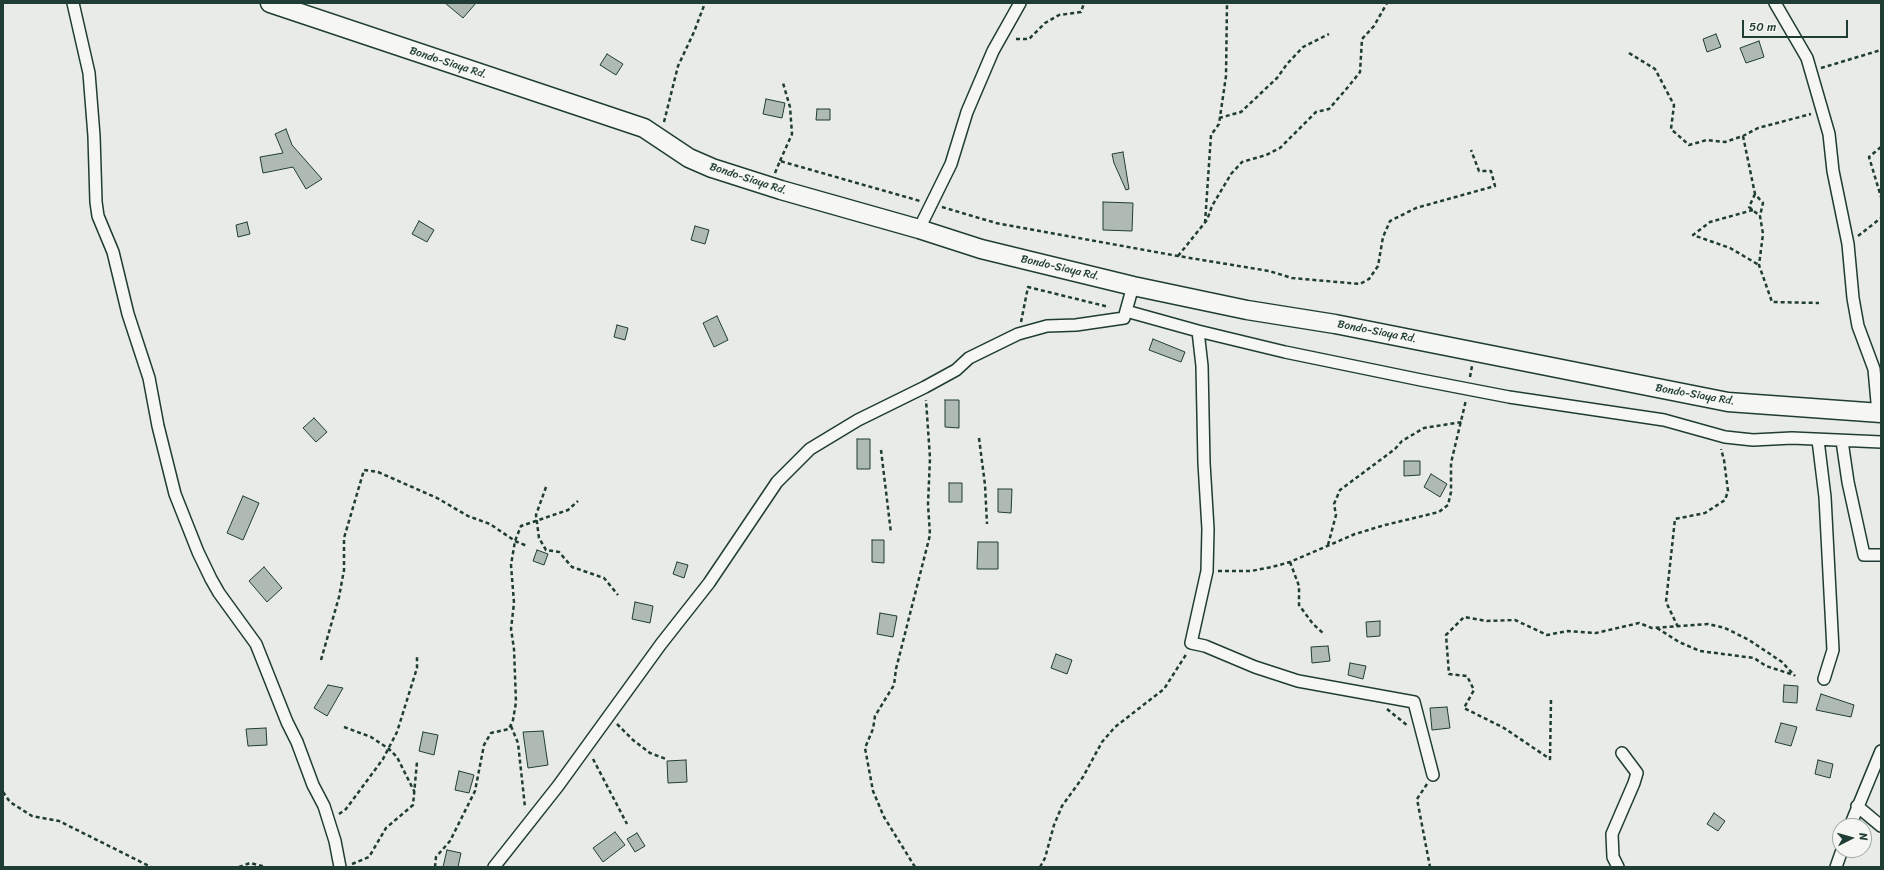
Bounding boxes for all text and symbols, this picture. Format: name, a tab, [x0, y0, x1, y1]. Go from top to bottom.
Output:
scale bar	[1744, 12, 1850, 38]
text: 50 m	[1749, 16, 1776, 38]
street label: Bondo-Siaya Rd.	[408, 44, 488, 82]
street label: Bondo-Siaya Rd.	[708, 160, 788, 198]
street label: Bondo-Siaya Rd.	[1019, 253, 1101, 283]
street label: Bondo-Siaya Rd.	[1336, 318, 1418, 346]
street label: Bondo-Siaya Rd.	[1654, 382, 1736, 408]
north arrow	[1832, 818, 1872, 858]
text: N	[1854, 832, 1873, 842]

